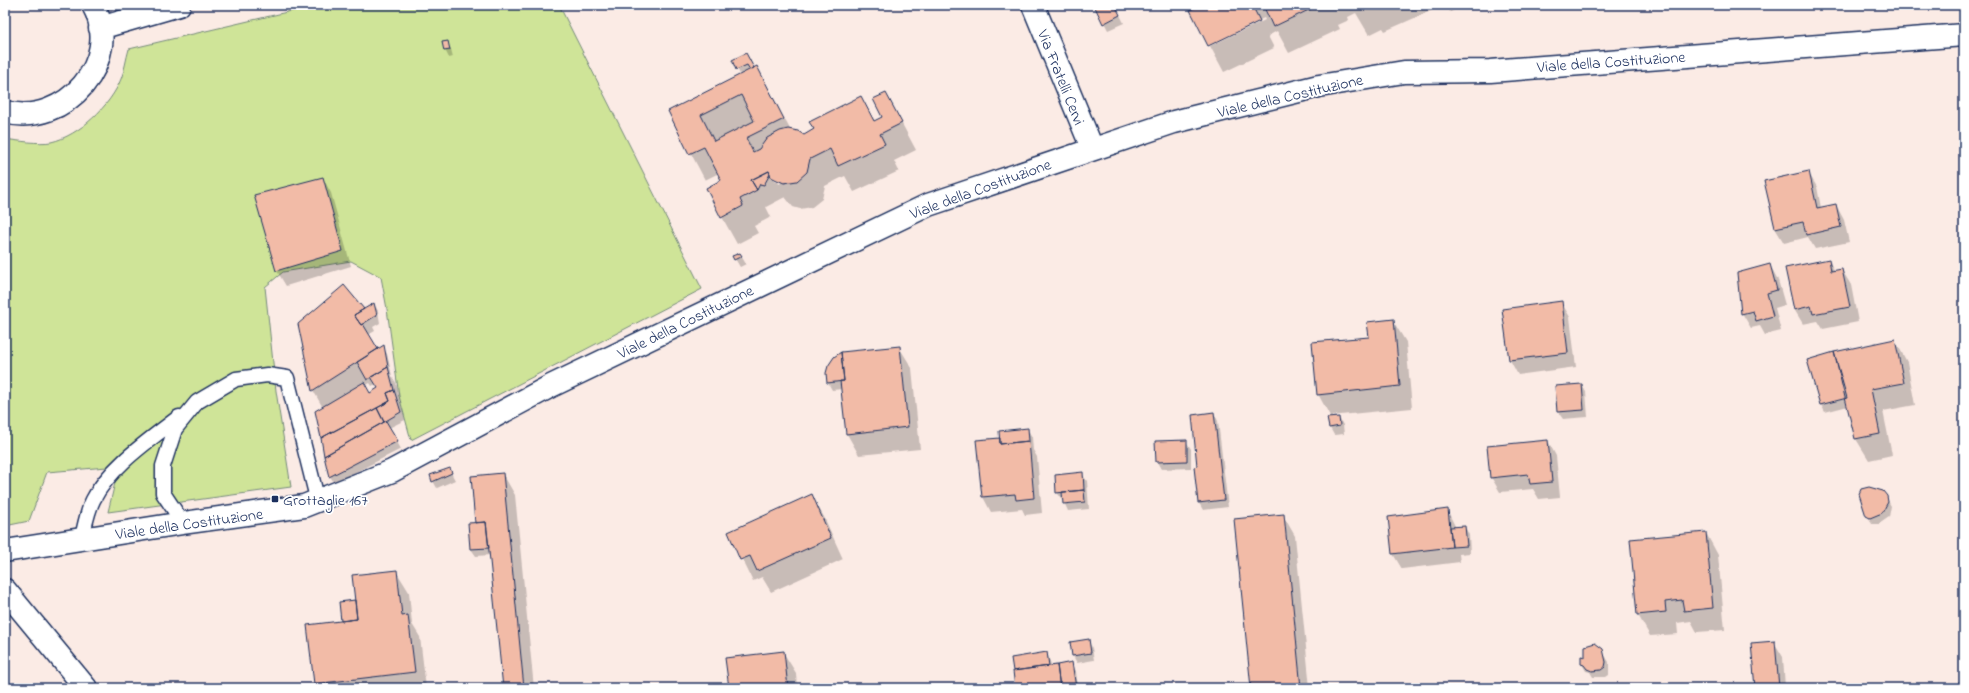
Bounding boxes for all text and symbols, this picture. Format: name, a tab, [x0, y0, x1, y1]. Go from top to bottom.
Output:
street label: Via Fratelli Cervi	[1030, 25, 1090, 129]
street label: Viale della Costituzione	[1535, 46, 1687, 80]
street label: Viale della Costituzione	[1214, 68, 1366, 126]
street label: Viale della Costituzione	[906, 153, 1055, 227]
street label: Viale della Costituzione	[613, 279, 759, 367]
place label: Grottaglie 167	[283, 489, 368, 513]
marker: Grottaglie 167	[270, 494, 280, 504]
street label: Viale della Costituzione	[113, 503, 265, 547]

